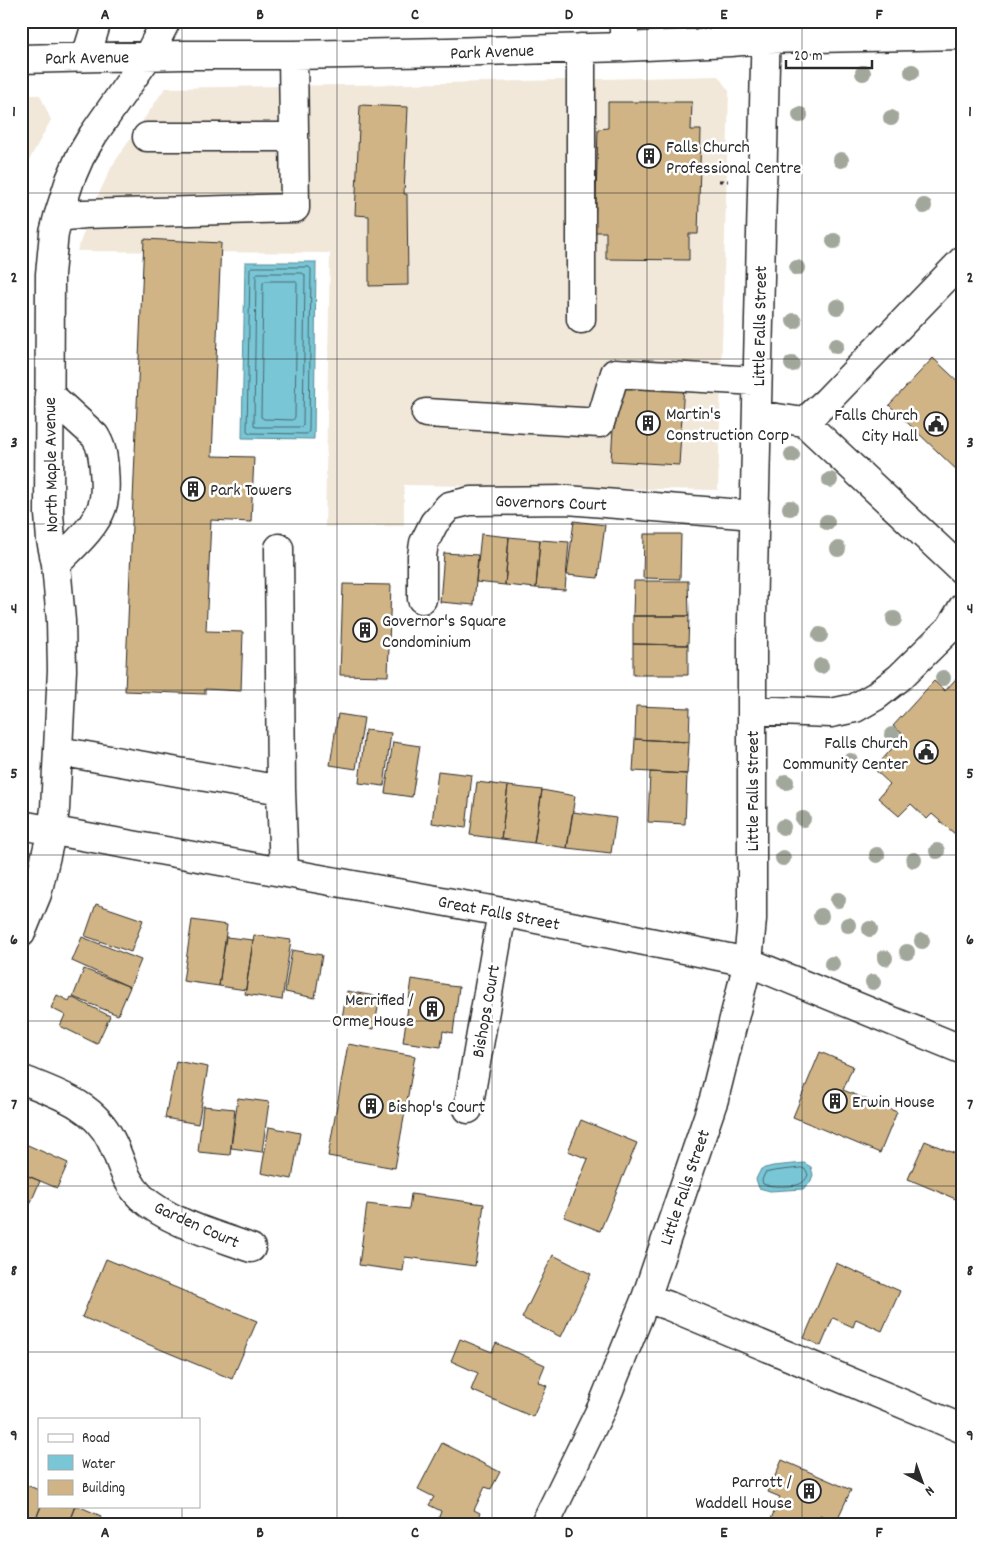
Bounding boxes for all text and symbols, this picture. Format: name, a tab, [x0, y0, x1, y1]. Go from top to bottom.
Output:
text: A	[101, 4, 110, 27]
text: B	[256, 4, 264, 27]
text: C	[411, 4, 419, 27]
text: D	[565, 4, 574, 27]
text: E	[720, 4, 728, 27]
text: F	[875, 4, 883, 27]
scale bar	[786, 38, 873, 70]
street label: Park Avenue	[450, 40, 535, 67]
street label: Park Avenue	[45, 46, 129, 73]
text: 20 m	[794, 46, 822, 68]
text: 1	[12, 101, 16, 124]
text: 1	[968, 101, 972, 124]
place label: Falls Church Professional Centre	[666, 136, 801, 182]
building icon: Falls Church Professional Centre	[636, 143, 662, 169]
street label: Little Falls Street	[748, 265, 775, 387]
text: 2	[11, 267, 18, 290]
text: 2	[967, 267, 974, 290]
street label: North Maple Avenue	[39, 397, 66, 533]
place label: Martin's Construction Corp	[666, 403, 789, 449]
place label: Falls Church City Hall	[834, 404, 919, 450]
building icon: Martin's Construction Corp	[635, 410, 661, 436]
public building icon: Falls Church City Hall	[923, 411, 949, 437]
text: 3	[10, 432, 18, 455]
text: 3	[966, 432, 974, 455]
building icon: Park Towers	[180, 476, 206, 502]
place label: Park Towers	[210, 479, 292, 504]
street label: Governors Court	[495, 490, 608, 519]
text: 4	[11, 598, 17, 621]
text: 4	[967, 598, 973, 621]
place label: Governor's Square Condominium	[382, 610, 506, 656]
building icon: Governor's Square Condominium	[352, 617, 378, 643]
street label: Little Falls Street	[742, 730, 767, 851]
place label: Falls Church Community Center	[783, 732, 908, 778]
public building icon: Falls Church Community Center	[913, 739, 939, 765]
text: 5	[10, 763, 18, 786]
text: 5	[966, 763, 974, 786]
street label: Great Falls Street	[436, 890, 562, 939]
text: 6	[10, 929, 18, 952]
text: 6	[966, 929, 974, 952]
street label: Bishops Court	[467, 963, 508, 1060]
place label: Merrified / Orme House	[332, 989, 414, 1035]
building icon: Merrified / Orme House	[419, 996, 445, 1022]
building icon: Erwin House	[822, 1088, 848, 1114]
place label: Erwin House	[852, 1091, 935, 1116]
building icon: Bishop's Court	[358, 1093, 384, 1119]
text: 7	[11, 1094, 17, 1117]
text: 7	[967, 1094, 973, 1117]
place label: Bishop's Court	[388, 1096, 486, 1121]
street label: Little Falls Street	[655, 1126, 718, 1249]
street label: Garden Court	[149, 1196, 243, 1256]
text: 8	[11, 1260, 18, 1283]
text: 8	[967, 1260, 974, 1283]
legend	[38, 1418, 200, 1508]
text: 9	[10, 1425, 18, 1448]
text: 9	[966, 1425, 974, 1448]
text: Road	[82, 1428, 110, 1450]
text: Water	[82, 1454, 116, 1476]
north arrow	[896, 1458, 946, 1508]
place label: Parrott / Waddell House	[695, 1471, 792, 1517]
text: Building	[82, 1478, 125, 1500]
building icon: Parrott / Waddell House	[796, 1478, 822, 1504]
text: N	[920, 1480, 938, 1500]
text: A	[101, 1522, 110, 1545]
text: B	[256, 1522, 264, 1545]
text: C	[411, 1522, 419, 1545]
text: D	[565, 1522, 574, 1545]
text: E	[720, 1522, 728, 1545]
text: F	[875, 1522, 883, 1545]

